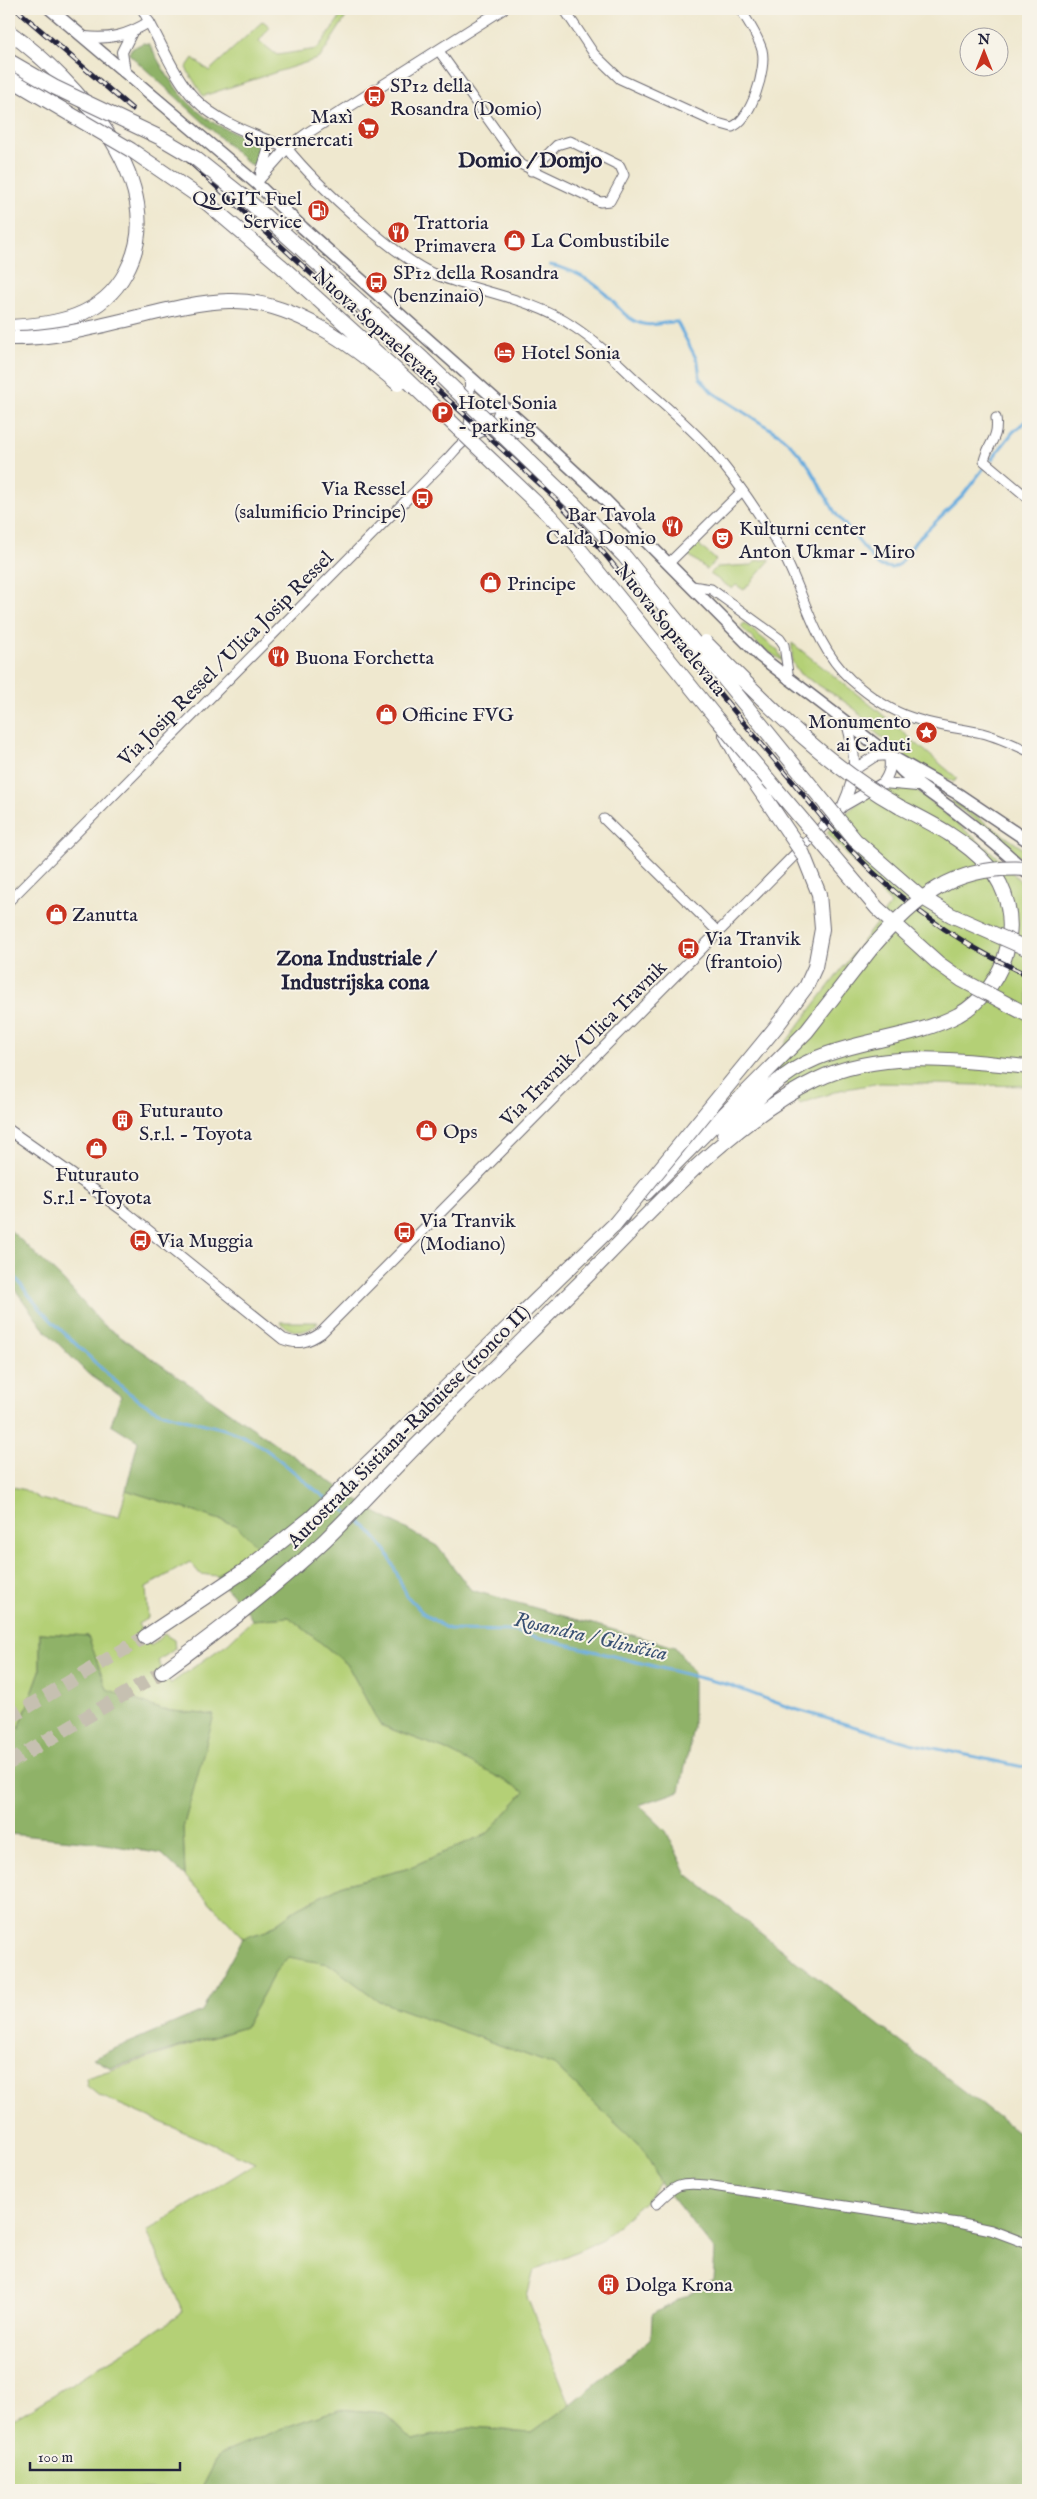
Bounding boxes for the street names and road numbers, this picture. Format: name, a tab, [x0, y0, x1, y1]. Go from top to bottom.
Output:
street label: Nuova Sopraelevata	[307, 263, 446, 391]
street label: Via Josip Ressel / Ulica Josip Ressel	[112, 546, 339, 773]
street label: Nuova Sopraelevata	[609, 558, 731, 702]
street label: Via Travnik / Ulica Travnik	[495, 955, 673, 1133]
street label: Autostrada Sistiana-Rabuiese (tronco II)	[282, 1300, 536, 1555]

